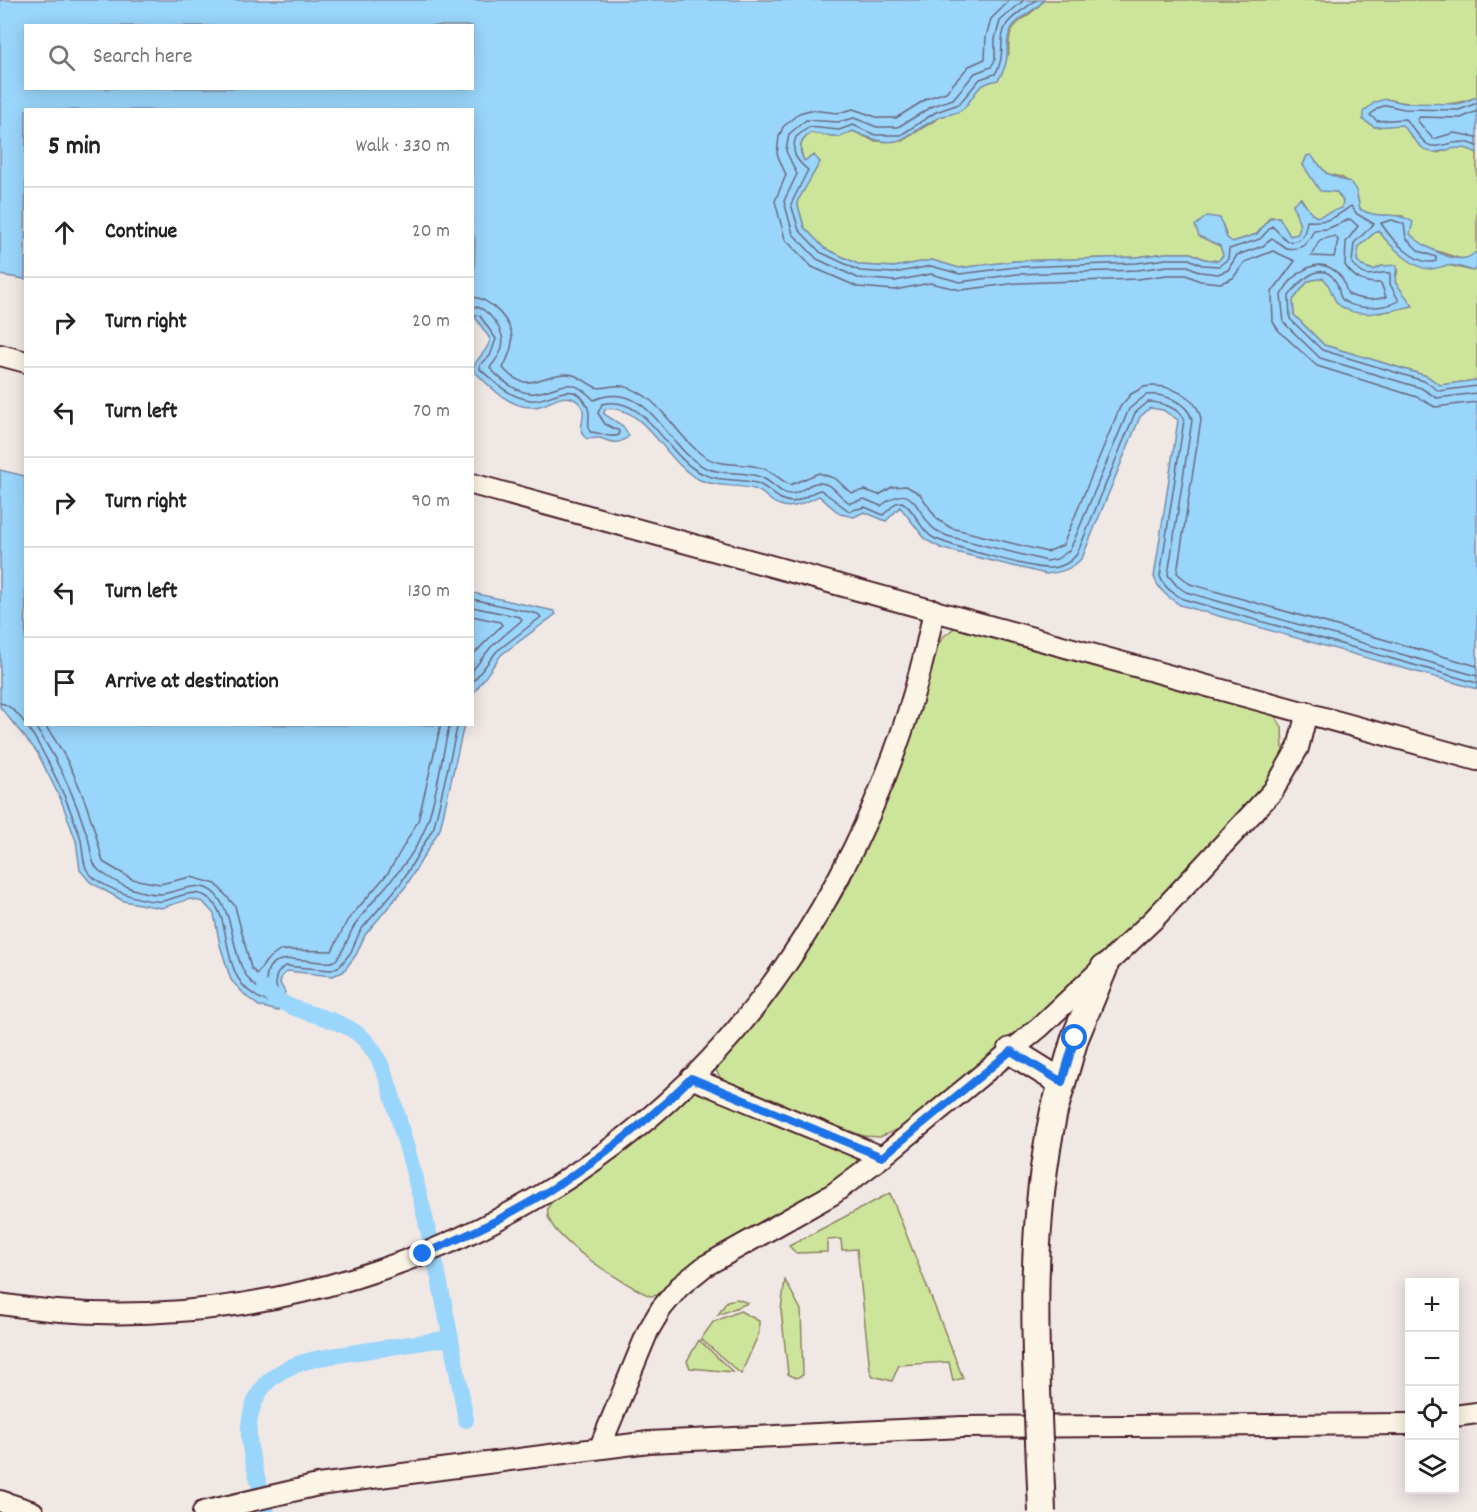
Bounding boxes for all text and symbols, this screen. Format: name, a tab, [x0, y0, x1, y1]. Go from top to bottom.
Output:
search box	[24, 24, 474, 90]
icon: search	[45, 41, 78, 74]
text: Search here	[93, 42, 192, 73]
text: 5 min	[48, 129, 101, 166]
text: Walk · 330 m	[355, 133, 450, 161]
icon: ahead	[48, 216, 81, 249]
text: Continue	[105, 217, 177, 248]
text: 20 m	[412, 218, 450, 246]
icon: right	[48, 306, 81, 339]
text: Turn right	[105, 307, 187, 338]
text: 20 m	[412, 308, 450, 336]
icon: left	[48, 396, 81, 429]
text: Turn left	[105, 397, 177, 428]
text: 70 m	[413, 398, 450, 426]
icon: right	[48, 486, 81, 519]
text: Turn right	[105, 487, 187, 518]
text: 90 m	[412, 488, 450, 516]
icon: left	[48, 576, 81, 609]
text: Turn left	[105, 577, 177, 608]
text: 130 m	[408, 578, 450, 606]
icon: arrive	[48, 666, 81, 699]
text: Arrive at destination	[105, 667, 279, 698]
route start	[1061, 1024, 1087, 1050]
route end	[409, 1240, 435, 1266]
map controls	[1405, 1278, 1459, 1494]
button: +	[1405, 1278, 1459, 1332]
button: −	[1405, 1332, 1459, 1386]
button: locate	[1405, 1386, 1459, 1440]
button: layers	[1405, 1440, 1459, 1494]

